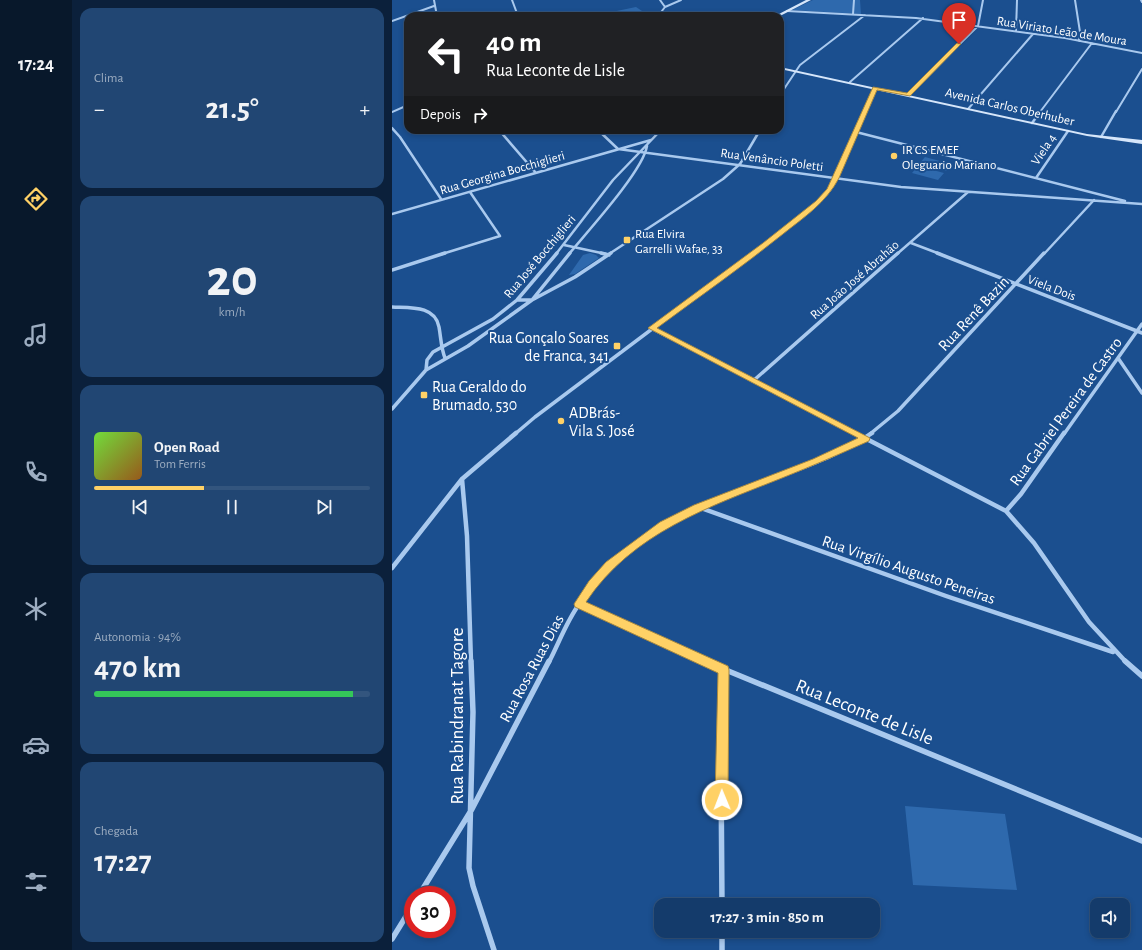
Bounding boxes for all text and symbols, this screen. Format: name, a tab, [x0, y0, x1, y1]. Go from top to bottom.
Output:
pin	[942, 3, 976, 44]
icon: arrive	[948, 9, 970, 31]
street label: Rua Viriato Leão de Moura	[996, 15, 1128, 48]
icon: left	[420, 28, 472, 80]
text: 40 m	[486, 29, 542, 57]
text: 17:24	[18, 56, 54, 74]
text: Rua Leconte de Lisle	[486, 62, 625, 80]
text: Clima	[94, 72, 124, 85]
street label: Avenida Carlos Oberhuber	[944, 86, 1076, 129]
text: 21.5°	[205, 94, 259, 124]
text: −	[94, 98, 105, 120]
text: +	[359, 98, 370, 120]
icon: right	[469, 104, 491, 126]
text: Depois	[420, 107, 461, 122]
street label: Viela 4	[1029, 132, 1059, 168]
place label: IR CS EMEF Oleguario Mariano	[902, 144, 996, 172]
street label: Rua Venâncio Poletti	[720, 147, 824, 174]
street label: Rua Georgina Bocchiglieri	[439, 149, 566, 198]
marker: IR CS EMEF Oleguario Mariano	[889, 151, 899, 161]
icon: directions	[22, 185, 50, 213]
street label: Rua José Bocchiglieri	[502, 213, 579, 301]
place label: Rua Elvira Garrelli Wafae, 33	[635, 228, 723, 256]
marker: Rua Elvira Garrelli Wafae, 33	[622, 235, 632, 245]
street label: Rua João José Abrahão	[808, 238, 902, 322]
text: 20	[206, 253, 258, 305]
street label: Rua Renê Bazin	[935, 273, 1012, 354]
street label: Viela Dois	[1026, 273, 1078, 304]
text: km/h	[219, 306, 245, 319]
icon: music	[22, 321, 50, 349]
place label: Rua Gonçalo Soares de Franca, 341	[488, 330, 609, 364]
street label: Rua Gabriel Pereira de Castro	[1007, 334, 1125, 489]
marker: Rua Gonçalo Soares de Franca, 341	[612, 341, 622, 351]
place label: Rua Geraldo do Brumado, 530	[432, 379, 527, 413]
marker: Rua Geraldo do Brumado, 530	[419, 390, 429, 400]
place label: ADBrás- Vila S. José	[569, 405, 635, 439]
marker: ADBrás- Vila S. José	[556, 416, 566, 426]
text: Open Road	[154, 440, 220, 455]
icon: phone	[22, 458, 50, 486]
text: Tom Ferris	[154, 458, 206, 471]
icon: previous	[129, 496, 151, 518]
icon: pause	[221, 496, 243, 518]
icon: next	[313, 496, 335, 518]
street label: Rua Virgílio Augusto Peneiras	[820, 533, 997, 607]
icon: climate	[22, 595, 50, 623]
street label: Rua Rosa Ruas Dias	[497, 612, 567, 725]
street label: Rua Rabindranat Tagore	[448, 627, 467, 805]
text: Autonomia · 94%	[94, 631, 181, 644]
text: 470 km	[94, 653, 181, 683]
street label: Rua Leconte de Lisle	[793, 676, 936, 749]
icon: car	[22, 731, 50, 759]
position arrow	[701, 779, 743, 821]
text: Chegada	[94, 825, 138, 838]
text: 17:27	[94, 847, 152, 877]
icon: filters	[22, 868, 50, 896]
speed limit sign: 30	[404, 886, 456, 938]
map controls	[1090, 898, 1130, 938]
button: sound	[1090, 898, 1130, 938]
text: 17:27 · 3 min · 850 m	[710, 910, 824, 925]

